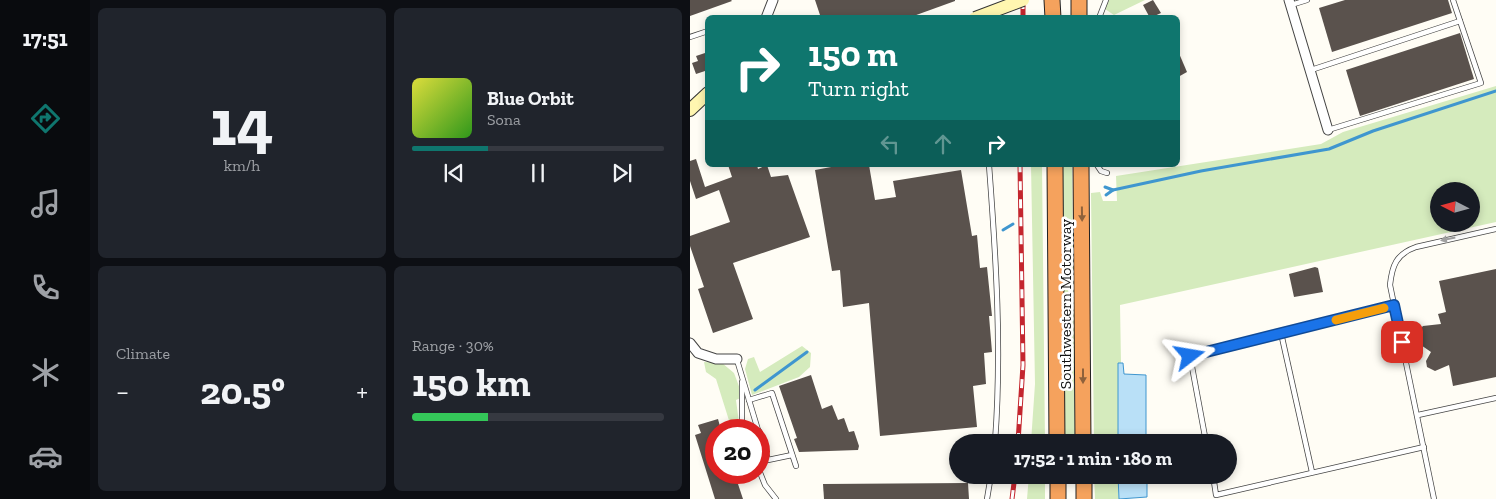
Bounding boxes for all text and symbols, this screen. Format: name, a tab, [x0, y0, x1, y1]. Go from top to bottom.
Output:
text: 17:51	[22, 25, 68, 52]
text: 150 m	[808, 33, 898, 75]
icon: right	[725, 35, 790, 100]
text: Turn right	[808, 75, 909, 102]
text: 14	[210, 84, 274, 162]
text: Blue Orbit	[487, 87, 574, 110]
icon: directions	[28, 101, 63, 136]
text: Sona	[487, 110, 521, 129]
icon: left	[876, 130, 904, 158]
icon: ahead	[929, 130, 957, 158]
icon: right	[982, 130, 1010, 158]
text: km/h	[224, 156, 260, 175]
icon: previous	[440, 159, 468, 187]
icon: pause	[524, 159, 552, 187]
icon: next	[608, 159, 636, 187]
north arrow	[1430, 182, 1480, 232]
map controls	[1430, 182, 1480, 232]
icon: music	[28, 186, 63, 221]
one-way arrow	[1078, 206, 1086, 222]
street label: Southwestern Motorway	[1056, 218, 1075, 389]
one-way arrow	[1441, 235, 1456, 243]
icon: phone	[28, 270, 63, 305]
pin	[1381, 321, 1423, 363]
icon: arrive	[1388, 328, 1416, 356]
position arrow	[1163, 329, 1215, 381]
text: Range · 30%	[412, 336, 494, 355]
text: Climate	[116, 344, 170, 363]
icon: climate	[28, 355, 63, 390]
text: 150 km	[412, 360, 530, 406]
text: 20.5°	[200, 368, 285, 414]
one-way arrow	[1079, 368, 1087, 384]
text: −	[116, 375, 129, 408]
text: +	[356, 375, 368, 408]
speed limit sign: 20	[705, 419, 770, 484]
icon: car	[28, 439, 63, 474]
text: 17:52 · 1 min · 180 m	[1014, 447, 1172, 470]

